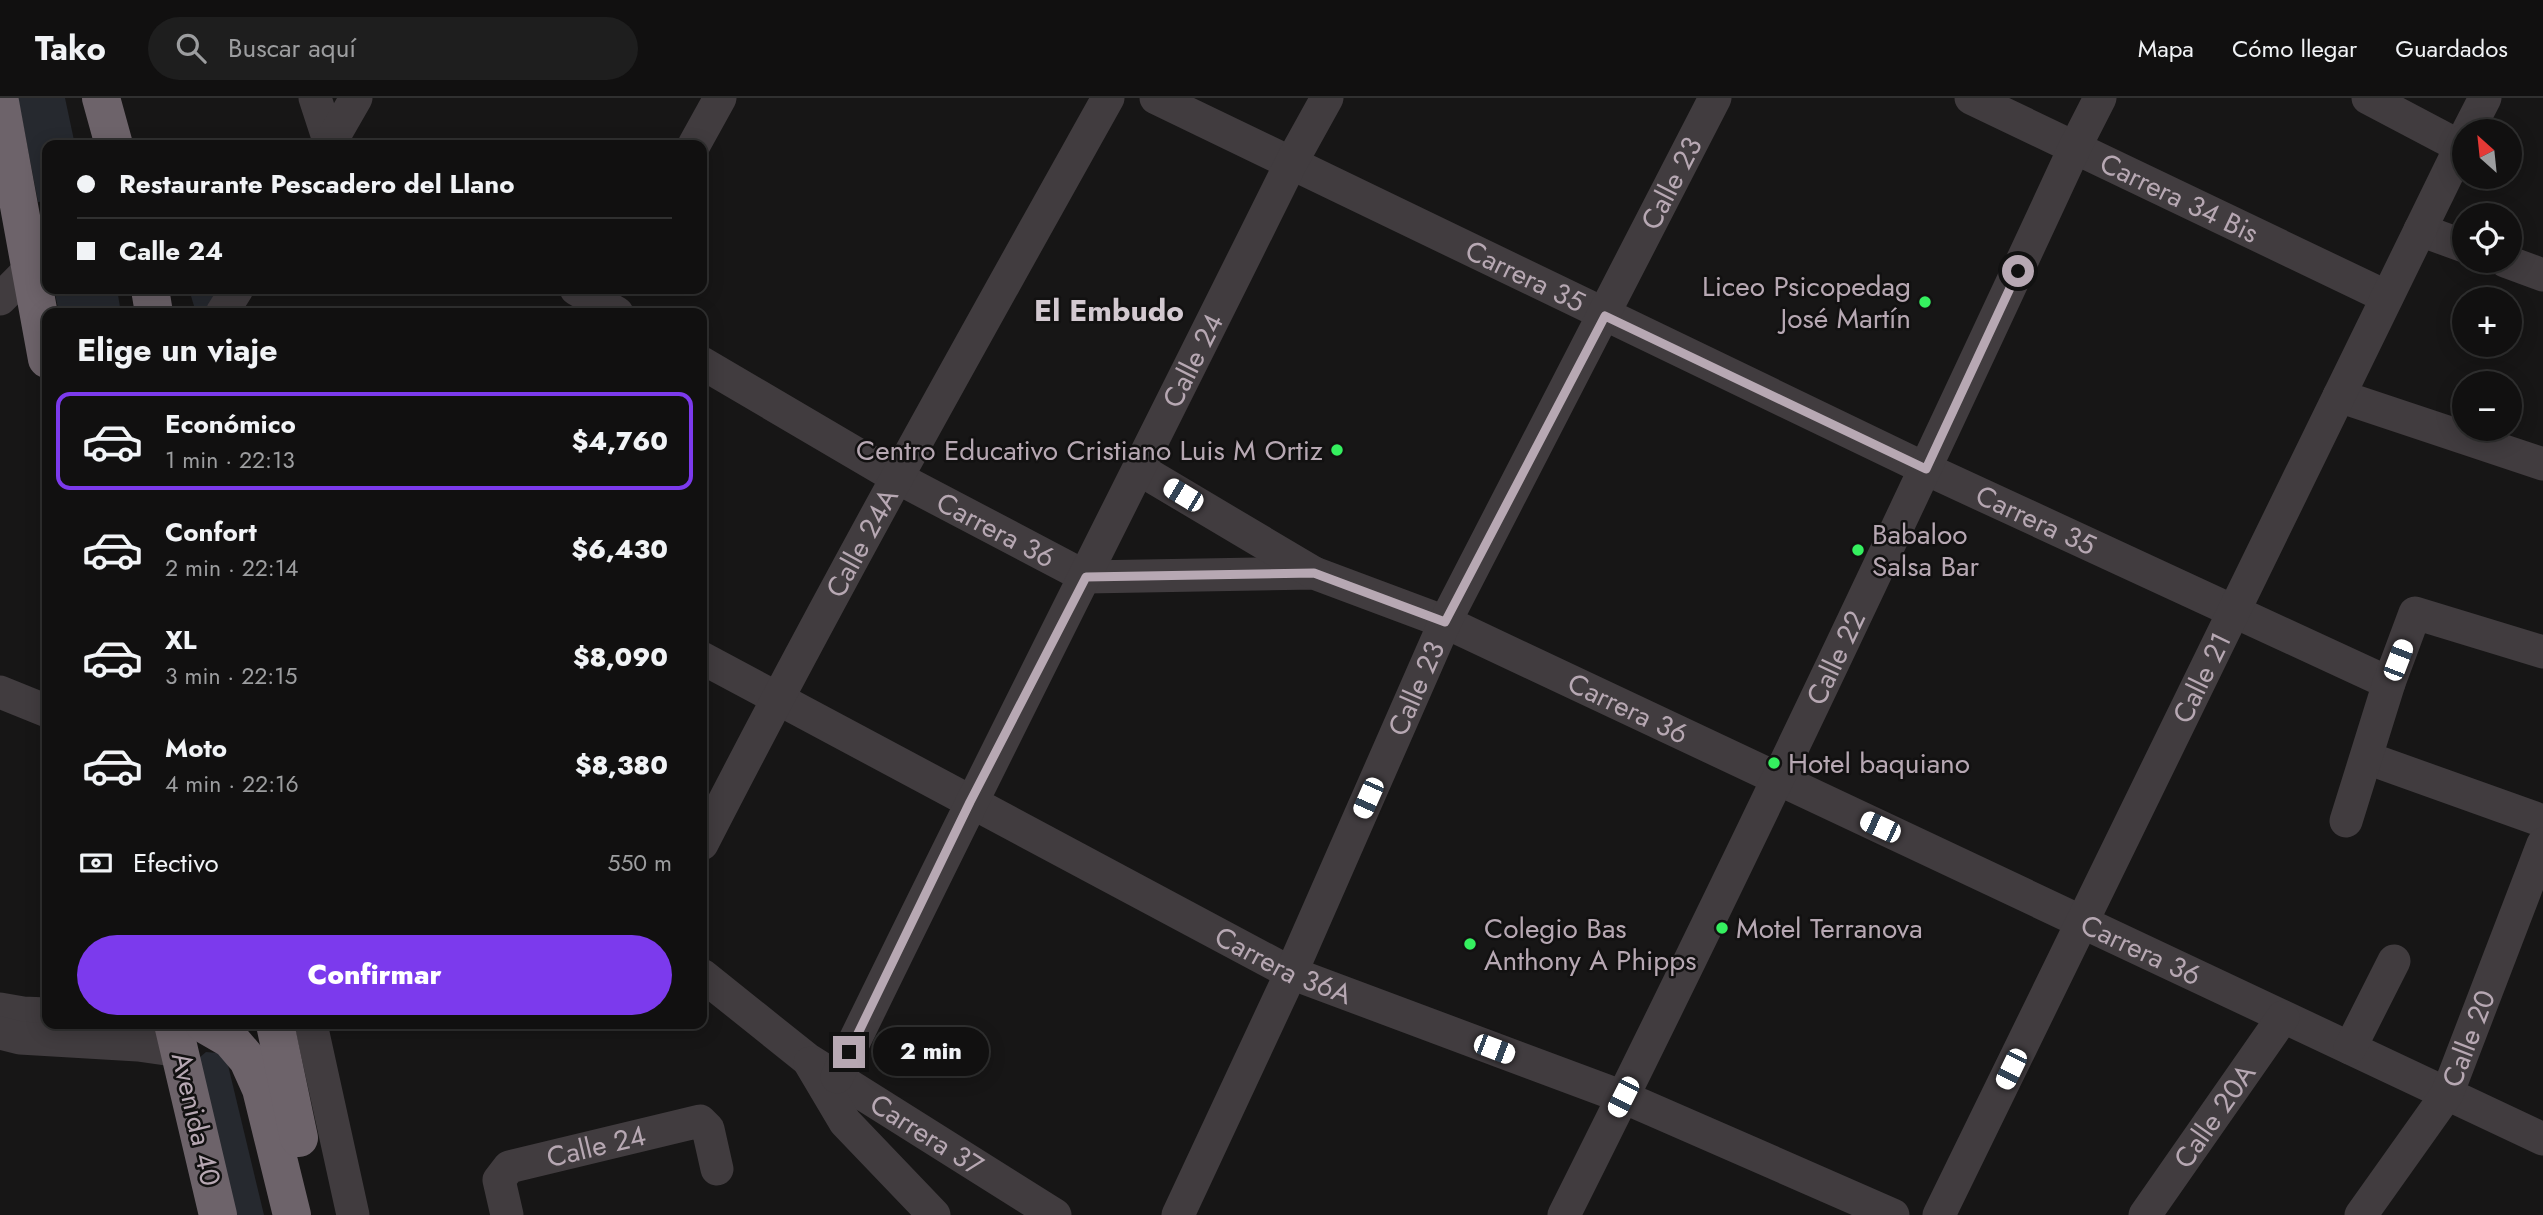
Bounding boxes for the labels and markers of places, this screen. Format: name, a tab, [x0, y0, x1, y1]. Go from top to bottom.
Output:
place label: Liceo Psicopedag José Martín	[1702, 266, 1911, 339]
marker: Liceo Psicopedag José Martín	[1917, 294, 1933, 310]
place label: Centro Educativo Cristiano Luis M Ortiz	[856, 430, 1323, 471]
marker: Centro Educativo Cristiano Luis M Ortiz	[1329, 442, 1345, 458]
place label: Babaloo Salsa Bar	[1872, 514, 1979, 587]
marker: Babaloo Salsa Bar	[1850, 542, 1866, 558]
place label: Hotel baquiano	[1788, 743, 1970, 784]
marker: Hotel baquiano	[1766, 755, 1782, 771]
place label: Colegio Bas Anthony A Phipps	[1484, 908, 1697, 981]
place label: Motel Terranova	[1736, 908, 1923, 949]
marker: Motel Terranova	[1714, 920, 1730, 936]
marker: Colegio Bas Anthony A Phipps	[1462, 936, 1478, 952]

